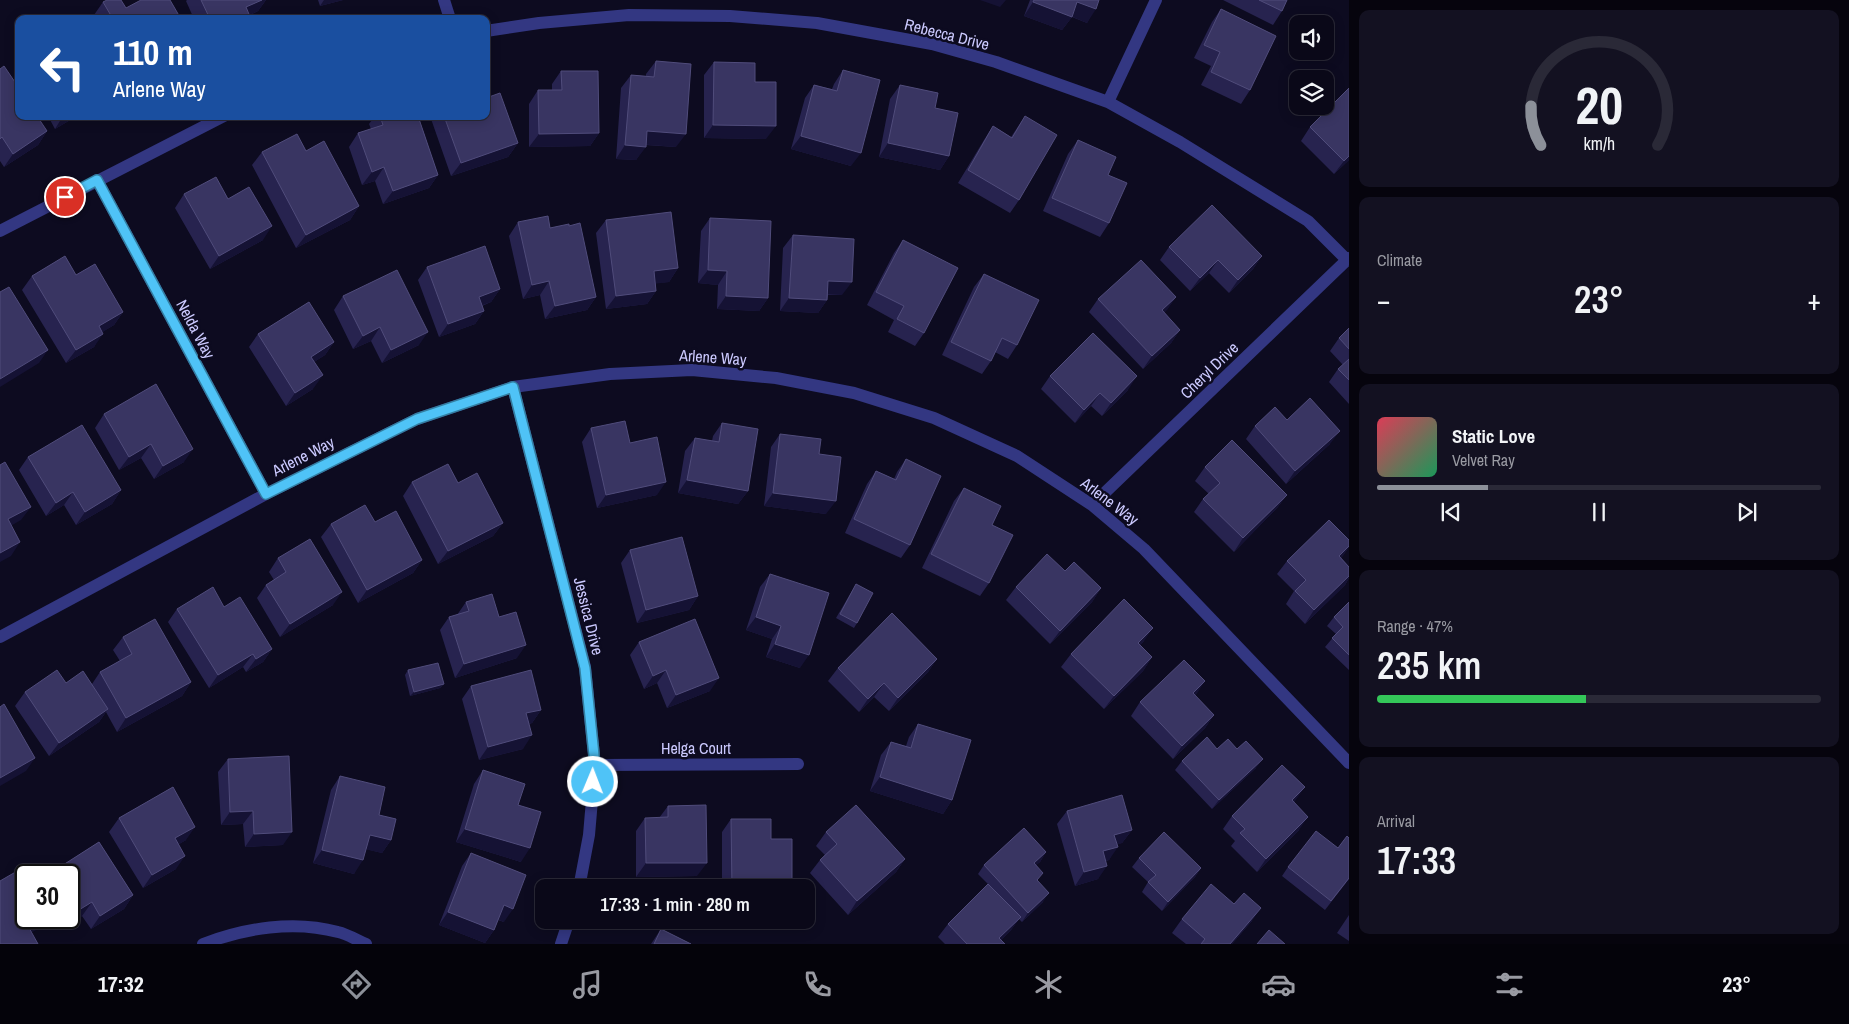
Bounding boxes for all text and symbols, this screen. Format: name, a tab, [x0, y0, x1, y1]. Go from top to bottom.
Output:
street label: Rebecca Drive	[902, 13, 992, 55]
map controls	[1289, 15, 1334, 115]
button: sound	[1289, 15, 1334, 60]
text: 110 m	[113, 29, 193, 76]
icon: left	[30, 35, 95, 100]
button: layers	[1289, 70, 1334, 115]
text: 20	[1575, 70, 1623, 140]
text: Arlene Way	[113, 74, 206, 104]
text: km/h	[1583, 132, 1615, 156]
pin	[44, 176, 86, 218]
icon: arrive	[51, 183, 79, 211]
text: Climate	[1377, 249, 1422, 271]
text: 23°	[1574, 274, 1624, 325]
text: −	[1377, 281, 1390, 319]
text: +	[1808, 281, 1821, 319]
street label: Nelda Way	[171, 296, 221, 363]
street label: Cheryl Drive	[1175, 337, 1243, 403]
street label: Arlene Way	[678, 344, 748, 370]
text: Static Love	[1452, 423, 1535, 449]
street label: Arlene Way	[267, 431, 338, 482]
text: Velvet Ray	[1452, 449, 1515, 471]
street label: Arlene Way	[1076, 471, 1144, 530]
icon: previous	[1437, 498, 1465, 526]
icon: pause	[1585, 498, 1613, 526]
icon: next	[1733, 498, 1761, 526]
street label: Jessica Drive	[569, 575, 609, 657]
text: Range · 47%	[1377, 615, 1453, 637]
text: 235 km	[1377, 640, 1481, 691]
street label: Helga Court	[661, 737, 731, 759]
position arrow	[566, 755, 618, 807]
text: Arrival	[1377, 810, 1415, 832]
text: 17:33	[1377, 835, 1456, 886]
speed limit sign: 30	[15, 864, 80, 929]
text: 17:33 · 1 min · 280 m	[600, 891, 750, 917]
icon: directions	[339, 967, 374, 1002]
icon: music	[570, 967, 605, 1002]
icon: phone	[800, 967, 835, 1002]
icon: climate	[1031, 967, 1066, 1002]
icon: car	[1261, 967, 1296, 1002]
icon: filters	[1492, 967, 1527, 1002]
text: 17:32	[98, 969, 144, 999]
text: 23°	[1722, 969, 1751, 999]

